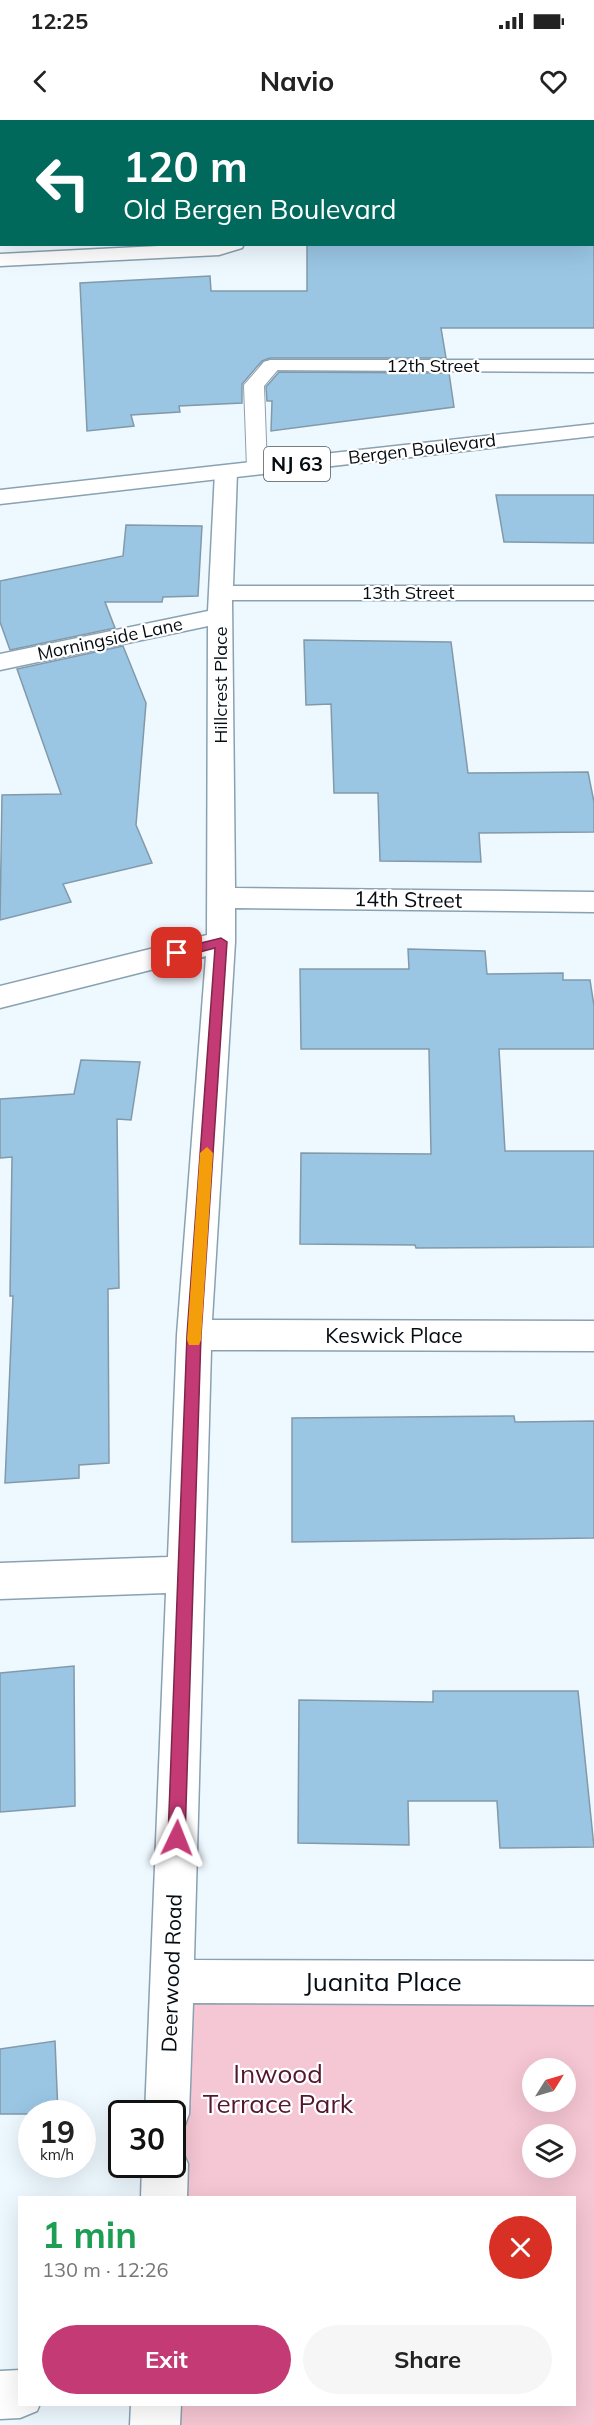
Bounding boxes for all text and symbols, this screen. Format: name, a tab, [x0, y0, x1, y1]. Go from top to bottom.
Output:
text: 12:25	[30, 7, 88, 35]
text: Navio	[260, 64, 334, 98]
icon: back	[24, 65, 57, 98]
icon: heart	[537, 65, 570, 98]
text: 120 m	[123, 140, 248, 193]
icon: left	[24, 144, 102, 222]
text: Old Bergen Boulevard	[123, 192, 396, 226]
street label: 12th Street	[387, 354, 479, 377]
street label: Bergen Boulevard	[347, 428, 497, 469]
road number: NJ 63	[264, 447, 330, 481]
street label: 13th Street	[362, 581, 454, 604]
street label: Morningside Lane	[35, 612, 185, 665]
street label: Hillcrest Place	[209, 627, 232, 743]
street label: 14th Street	[354, 885, 462, 913]
pin	[151, 927, 202, 978]
icon: arrive	[160, 936, 193, 969]
street label: Keswick Place	[325, 1322, 463, 1348]
position arrow	[145, 1806, 209, 1870]
street label: Deerwood Road	[155, 1893, 187, 2053]
street label: Juanita Place	[304, 1965, 462, 1998]
park label: Inwood Terrace Park	[203, 2057, 354, 2120]
north arrow	[522, 2058, 576, 2112]
map controls	[522, 2058, 576, 2178]
speed limit sign: 30	[108, 2100, 186, 2178]
text: 19	[39, 2113, 75, 2151]
button: layers	[522, 2124, 576, 2178]
text: km/h	[40, 2145, 74, 2164]
text: 1 min	[42, 2212, 137, 2257]
button: close	[489, 2216, 552, 2279]
text: 130 m · 12:26	[42, 2257, 168, 2282]
button: Exit	[42, 2325, 291, 2394]
button: Share	[303, 2325, 552, 2394]

